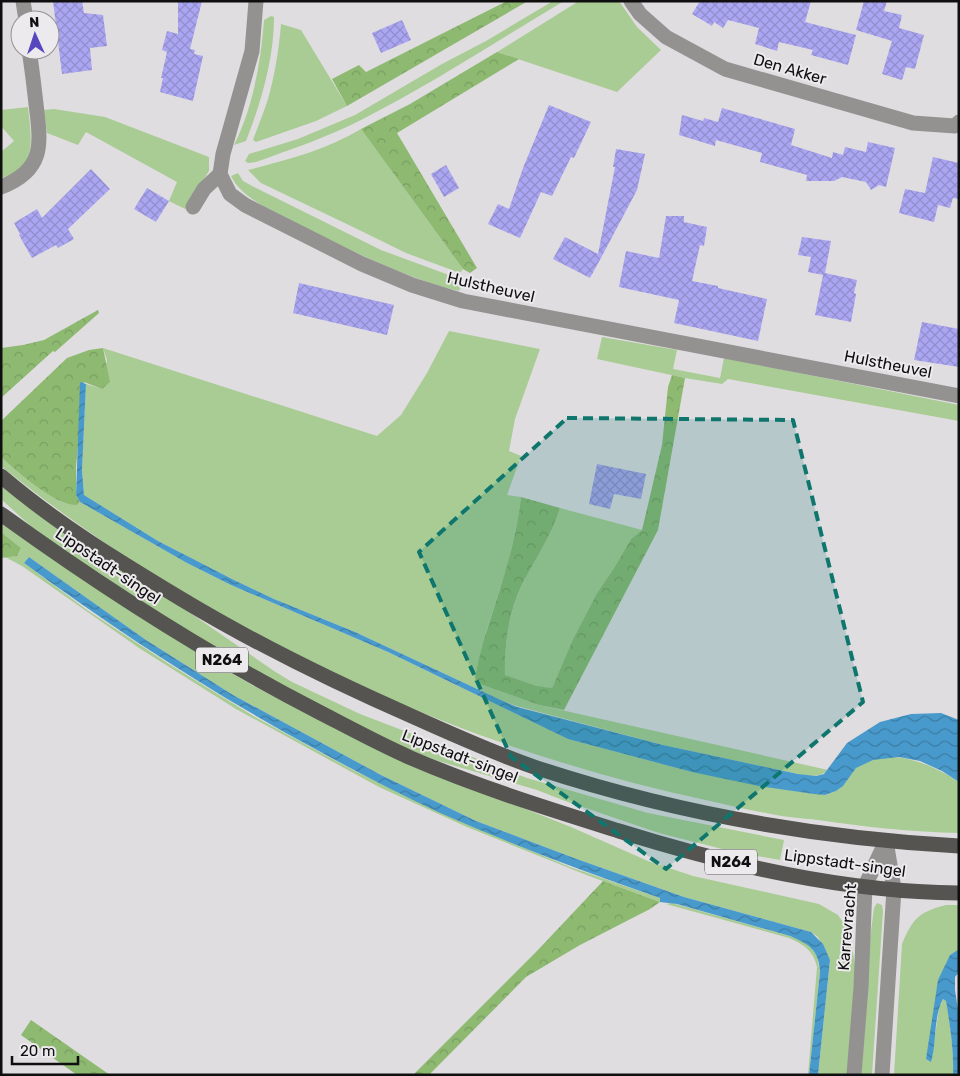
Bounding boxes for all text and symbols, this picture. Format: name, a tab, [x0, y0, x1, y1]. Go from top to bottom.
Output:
north arrow	[10, 10, 60, 60]
text: N	[29, 14, 40, 31]
street label: Den Akker	[751, 50, 829, 88]
street label: Hulstheuvel	[445, 268, 537, 306]
street label: Hulstheuvel	[842, 346, 934, 382]
street label: Lippstadt-singel	[52, 524, 164, 608]
road number: N264	[196, 648, 248, 672]
street label: Lippstadt-singel	[399, 725, 521, 787]
street label: Lippstadt-singel	[783, 845, 907, 881]
road number: N264	[705, 850, 757, 874]
street label: Karrevracht	[834, 883, 860, 971]
scale bar	[12, 1034, 79, 1066]
text: 20 m	[20, 1042, 55, 1060]

